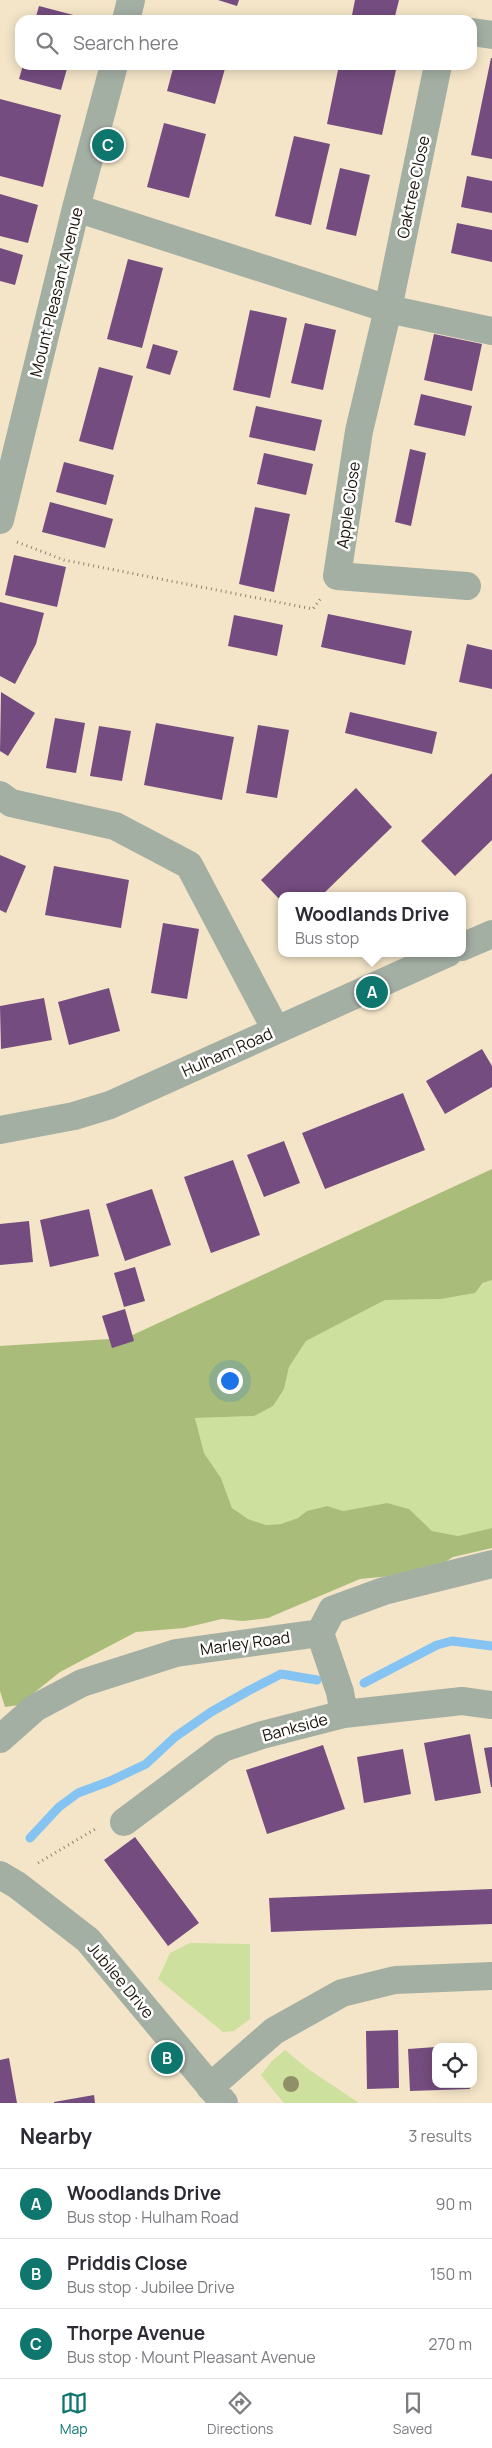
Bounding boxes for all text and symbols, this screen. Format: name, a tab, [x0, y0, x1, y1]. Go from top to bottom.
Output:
search box	[15, 15, 477, 70]
icon: search	[33, 29, 61, 57]
text: Search here	[73, 30, 179, 56]
pin: C	[92, 126, 124, 164]
street label: Oaktree Close	[391, 134, 435, 240]
street label: Mount Pleasant Avenue	[24, 205, 88, 379]
street label: Apple Close	[331, 460, 365, 550]
popup	[278, 892, 466, 957]
text: Woodlands Drive	[295, 901, 449, 927]
text: Bus stop	[295, 927, 359, 949]
pin: A	[356, 973, 388, 1011]
street label: Hulham Road	[178, 1022, 276, 1082]
your location	[217, 1368, 243, 1394]
street label: Marley Road	[199, 1626, 291, 1660]
street label: Bankside	[260, 1708, 330, 1746]
street label: Jubilee Drive	[83, 1937, 159, 2023]
pin: B	[151, 2039, 183, 2077]
map controls	[432, 2043, 477, 2088]
button: locate	[432, 2043, 477, 2088]
text: Nearby	[20, 2122, 92, 2150]
text: 3 results	[409, 2125, 472, 2147]
text: Woodlands Drive	[67, 2180, 221, 2206]
text: A	[31, 2193, 41, 2215]
text: 90 m	[436, 2193, 472, 2215]
text: Bus stop · Hulham Road	[67, 2206, 239, 2228]
text: Priddis Close	[67, 2250, 188, 2276]
text: B	[31, 2263, 41, 2285]
text: 150 m	[430, 2263, 472, 2285]
text: Bus stop · Jubilee Drive	[67, 2276, 235, 2298]
text: Thorpe Avenue	[67, 2320, 205, 2346]
text: C	[30, 2333, 42, 2355]
text: 270 m	[428, 2333, 472, 2355]
text: Bus stop · Mount Pleasant Avenue	[67, 2346, 316, 2368]
tab: Map	[60, 2389, 88, 2438]
tab: Directions	[207, 2389, 273, 2438]
tab: Saved	[393, 2389, 432, 2438]

